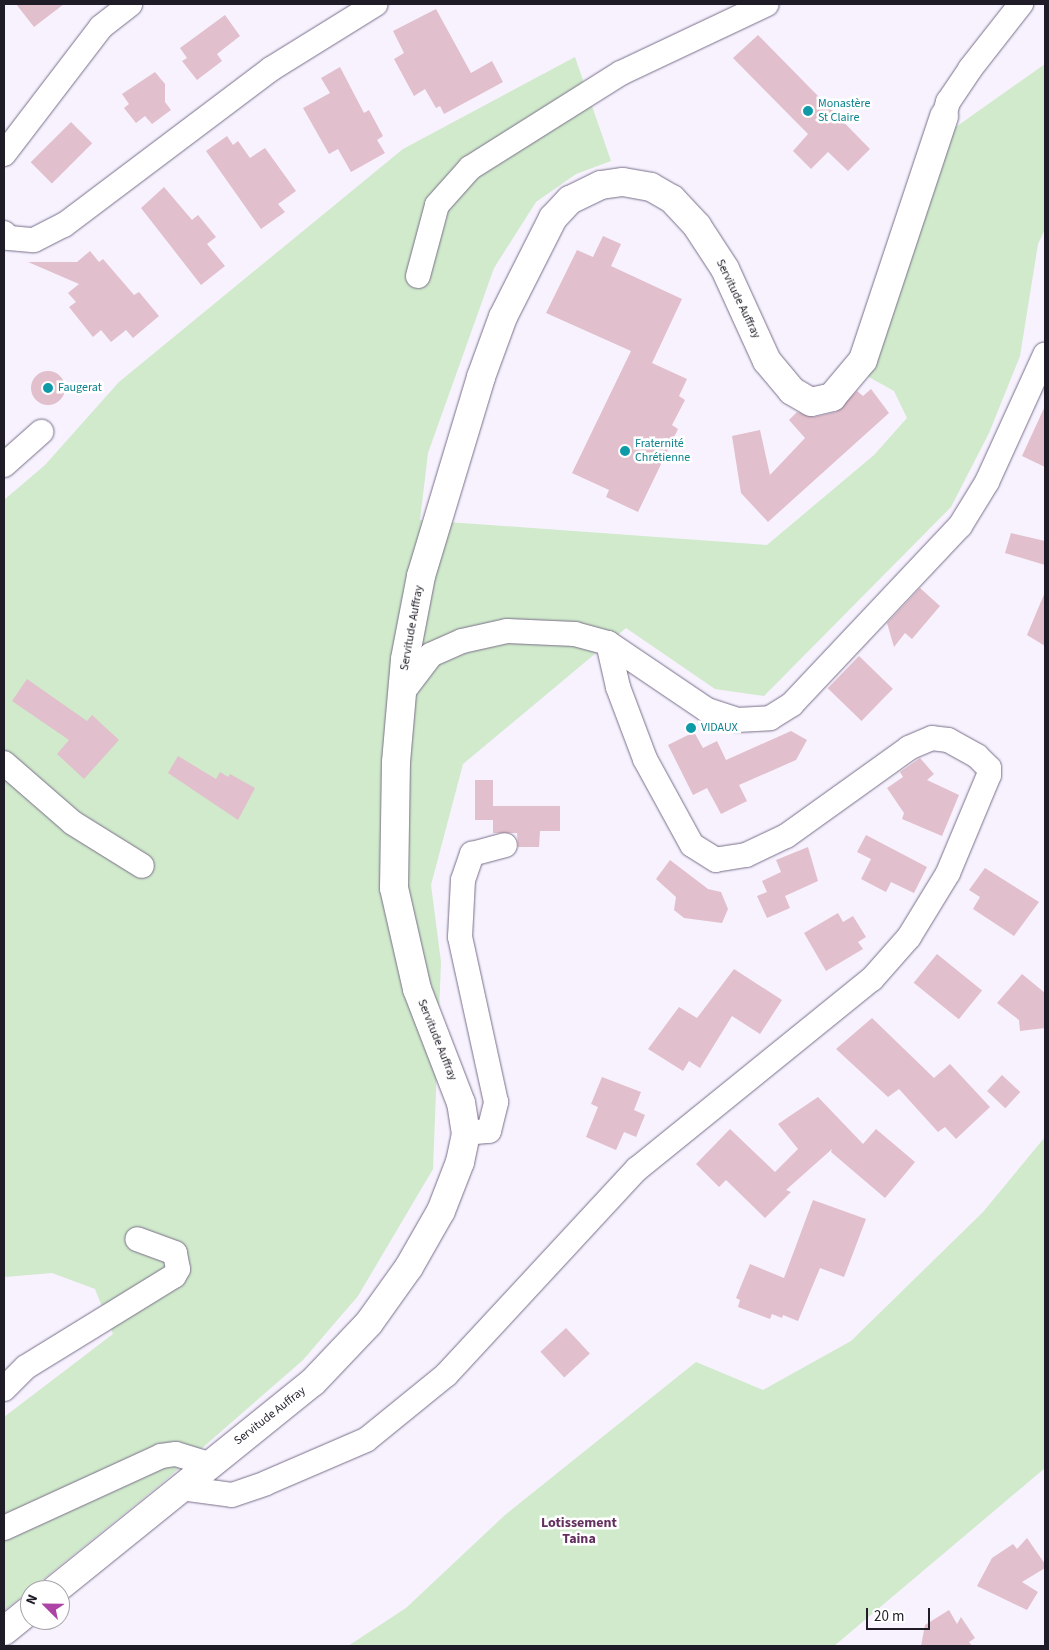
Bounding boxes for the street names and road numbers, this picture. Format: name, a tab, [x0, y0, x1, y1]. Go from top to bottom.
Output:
street label: Servitude Auffray	[713, 257, 763, 341]
street label: Servitude Auffray	[397, 584, 427, 672]
street label: Servitude Auffray	[414, 997, 460, 1083]
street label: Servitude Auffray	[232, 1384, 308, 1448]

